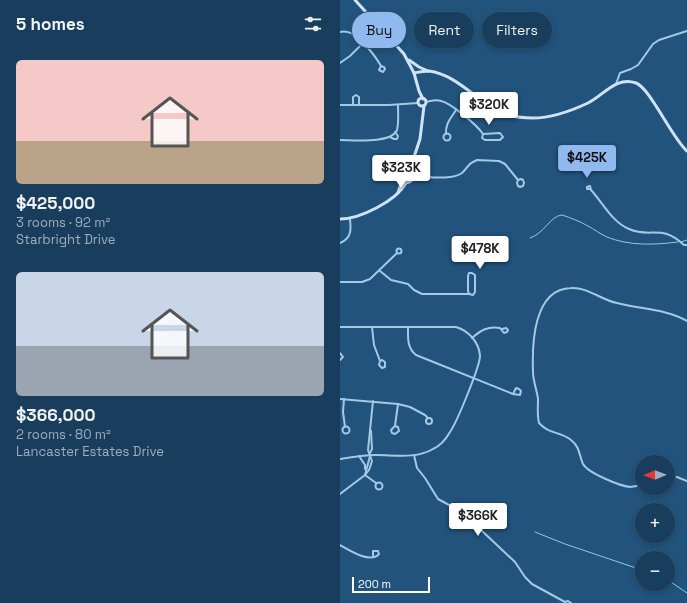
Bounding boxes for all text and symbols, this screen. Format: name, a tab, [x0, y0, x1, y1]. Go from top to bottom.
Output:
chip: Buy	[352, 12, 406, 48]
chip: Rent	[414, 12, 474, 48]
chip: Filters	[482, 12, 552, 48]
text: 5 homes	[16, 13, 85, 35]
icon: filters	[302, 13, 324, 35]
icon: home	[134, 86, 206, 158]
pin: $320K	[461, 92, 517, 126]
text: $320K	[469, 96, 509, 113]
pin: $425K	[559, 145, 615, 179]
text: $425K	[567, 149, 607, 166]
pin: $323K	[373, 155, 429, 189]
text: $323K	[381, 159, 421, 176]
text: $425,000	[16, 192, 95, 214]
text: 3 rooms · 92 m²	[16, 214, 110, 231]
text: Starbright Drive	[16, 231, 115, 248]
pin: $478K	[452, 236, 508, 270]
text: $478K	[461, 240, 499, 257]
icon: home	[134, 298, 206, 370]
text: $366,000	[16, 404, 95, 426]
text: 2 rooms · 80 m²	[16, 426, 111, 443]
text: Lancaster Estates Drive	[16, 443, 164, 460]
north arrow	[635, 455, 675, 495]
map controls	[635, 455, 675, 591]
pin: $366K	[450, 503, 506, 537]
button: +	[635, 503, 675, 543]
text: $366K	[458, 507, 498, 524]
button: −	[635, 551, 675, 591]
scale bar	[352, 575, 430, 594]
text: 200 m	[358, 577, 391, 591]

